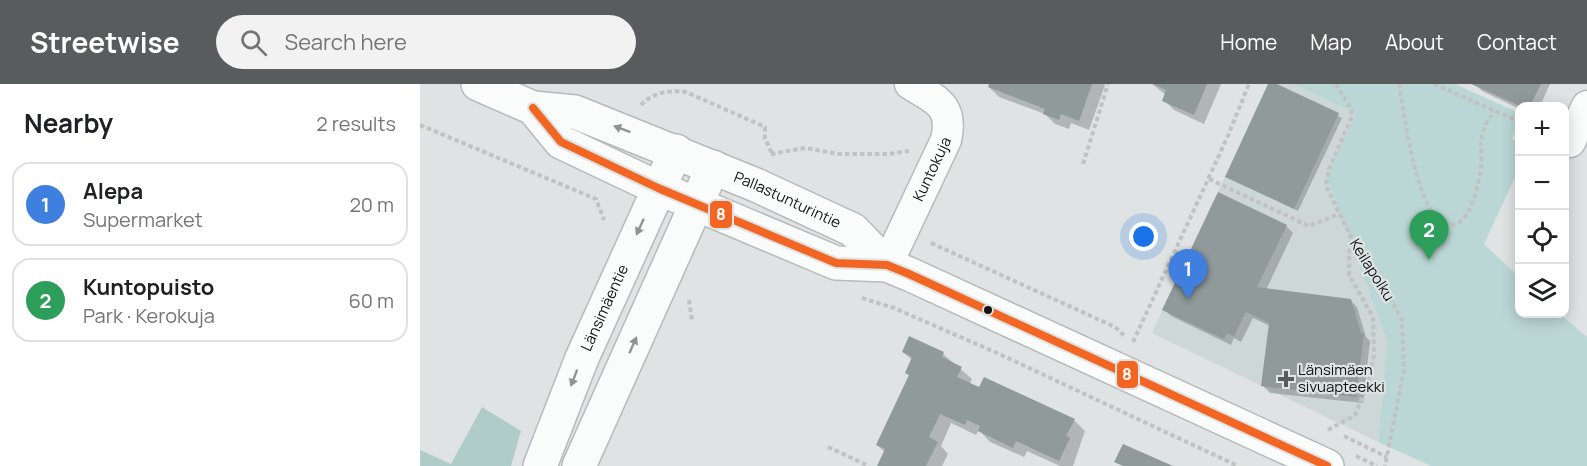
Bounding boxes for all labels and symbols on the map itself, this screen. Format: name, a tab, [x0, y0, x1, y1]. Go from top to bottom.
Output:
one-way arrow	[613, 124, 631, 133]
street label: Kuntokuja	[908, 133, 956, 205]
street label: Pallastunturintie	[731, 166, 845, 233]
line badge: 8	[709, 200, 733, 229]
text: 8	[716, 203, 726, 225]
pin: 2	[1410, 210, 1448, 260]
one-way arrow	[636, 219, 645, 236]
your location	[1129, 222, 1158, 251]
street label: Keilapolku	[1345, 234, 1400, 305]
pin: 1	[1168, 250, 1208, 299]
street label: Länsimäentie	[576, 261, 633, 354]
unlabelled marker	[982, 304, 994, 316]
one-way arrow	[629, 336, 639, 354]
place label: Länsimäen sivuapteekki	[1298, 359, 1385, 397]
line badge: 8	[1116, 360, 1139, 389]
text: 8	[1122, 363, 1132, 385]
one-way arrow	[569, 369, 578, 387]
marker: Länsimäen sivuapteekki	[1279, 372, 1293, 386]

